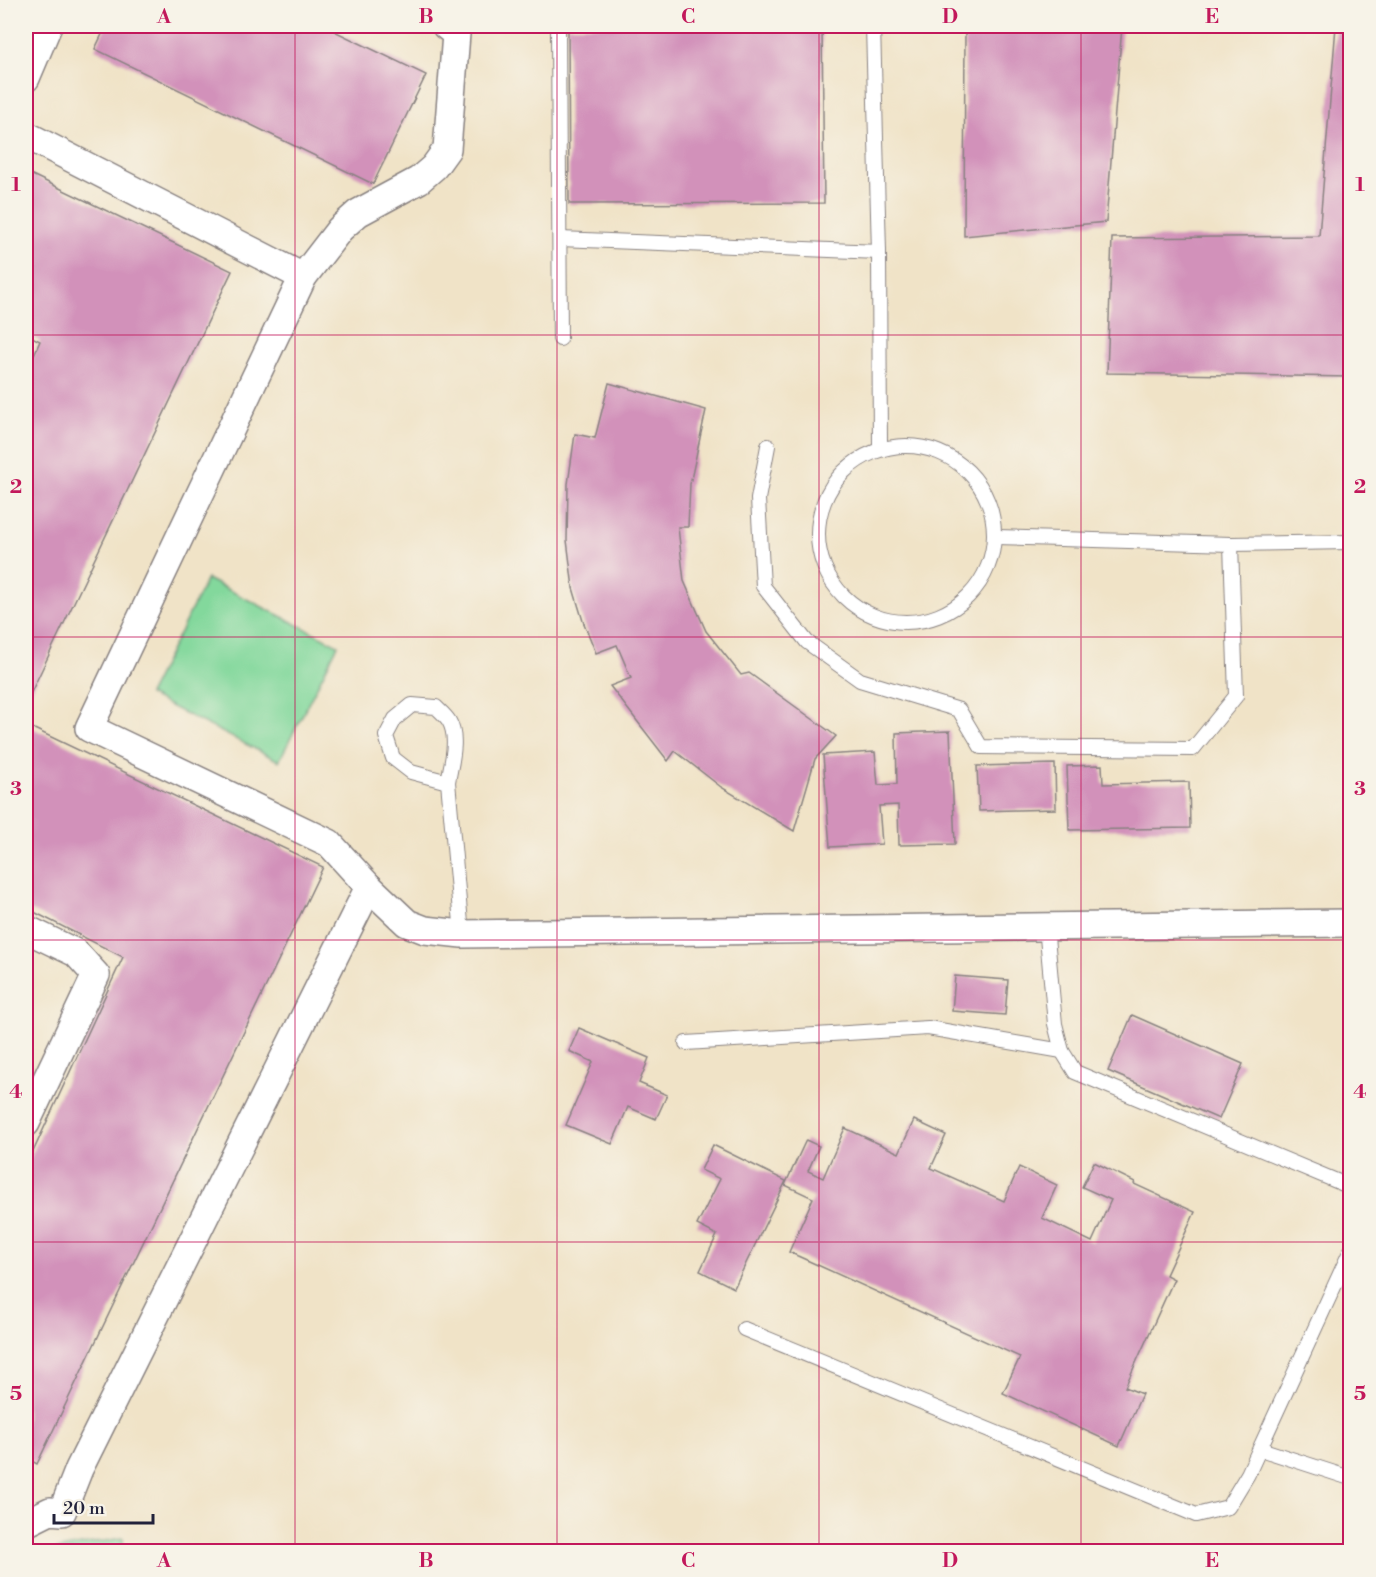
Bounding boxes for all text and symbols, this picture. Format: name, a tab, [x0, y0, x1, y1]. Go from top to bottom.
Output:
text: A	[156, 5, 172, 30]
text: B	[418, 5, 434, 30]
text: C	[681, 5, 695, 30]
text: D	[942, 5, 958, 30]
text: E	[1205, 5, 1219, 30]
text: 1	[11, 173, 21, 198]
text: 1	[1355, 173, 1365, 198]
text: 2	[10, 475, 22, 500]
text: 2	[1354, 475, 1366, 500]
text: 3	[10, 777, 22, 802]
text: 3	[1354, 777, 1366, 802]
text: 4	[9, 1080, 23, 1105]
text: 4	[1353, 1080, 1367, 1105]
text: 5	[10, 1382, 22, 1407]
text: 5	[1354, 1382, 1366, 1407]
scale bar	[54, 1487, 153, 1525]
text: 20 m	[63, 1497, 105, 1520]
text: A	[156, 1549, 172, 1574]
text: B	[418, 1549, 434, 1574]
text: C	[681, 1549, 695, 1574]
text: D	[942, 1549, 958, 1574]
text: E	[1205, 1549, 1219, 1574]

